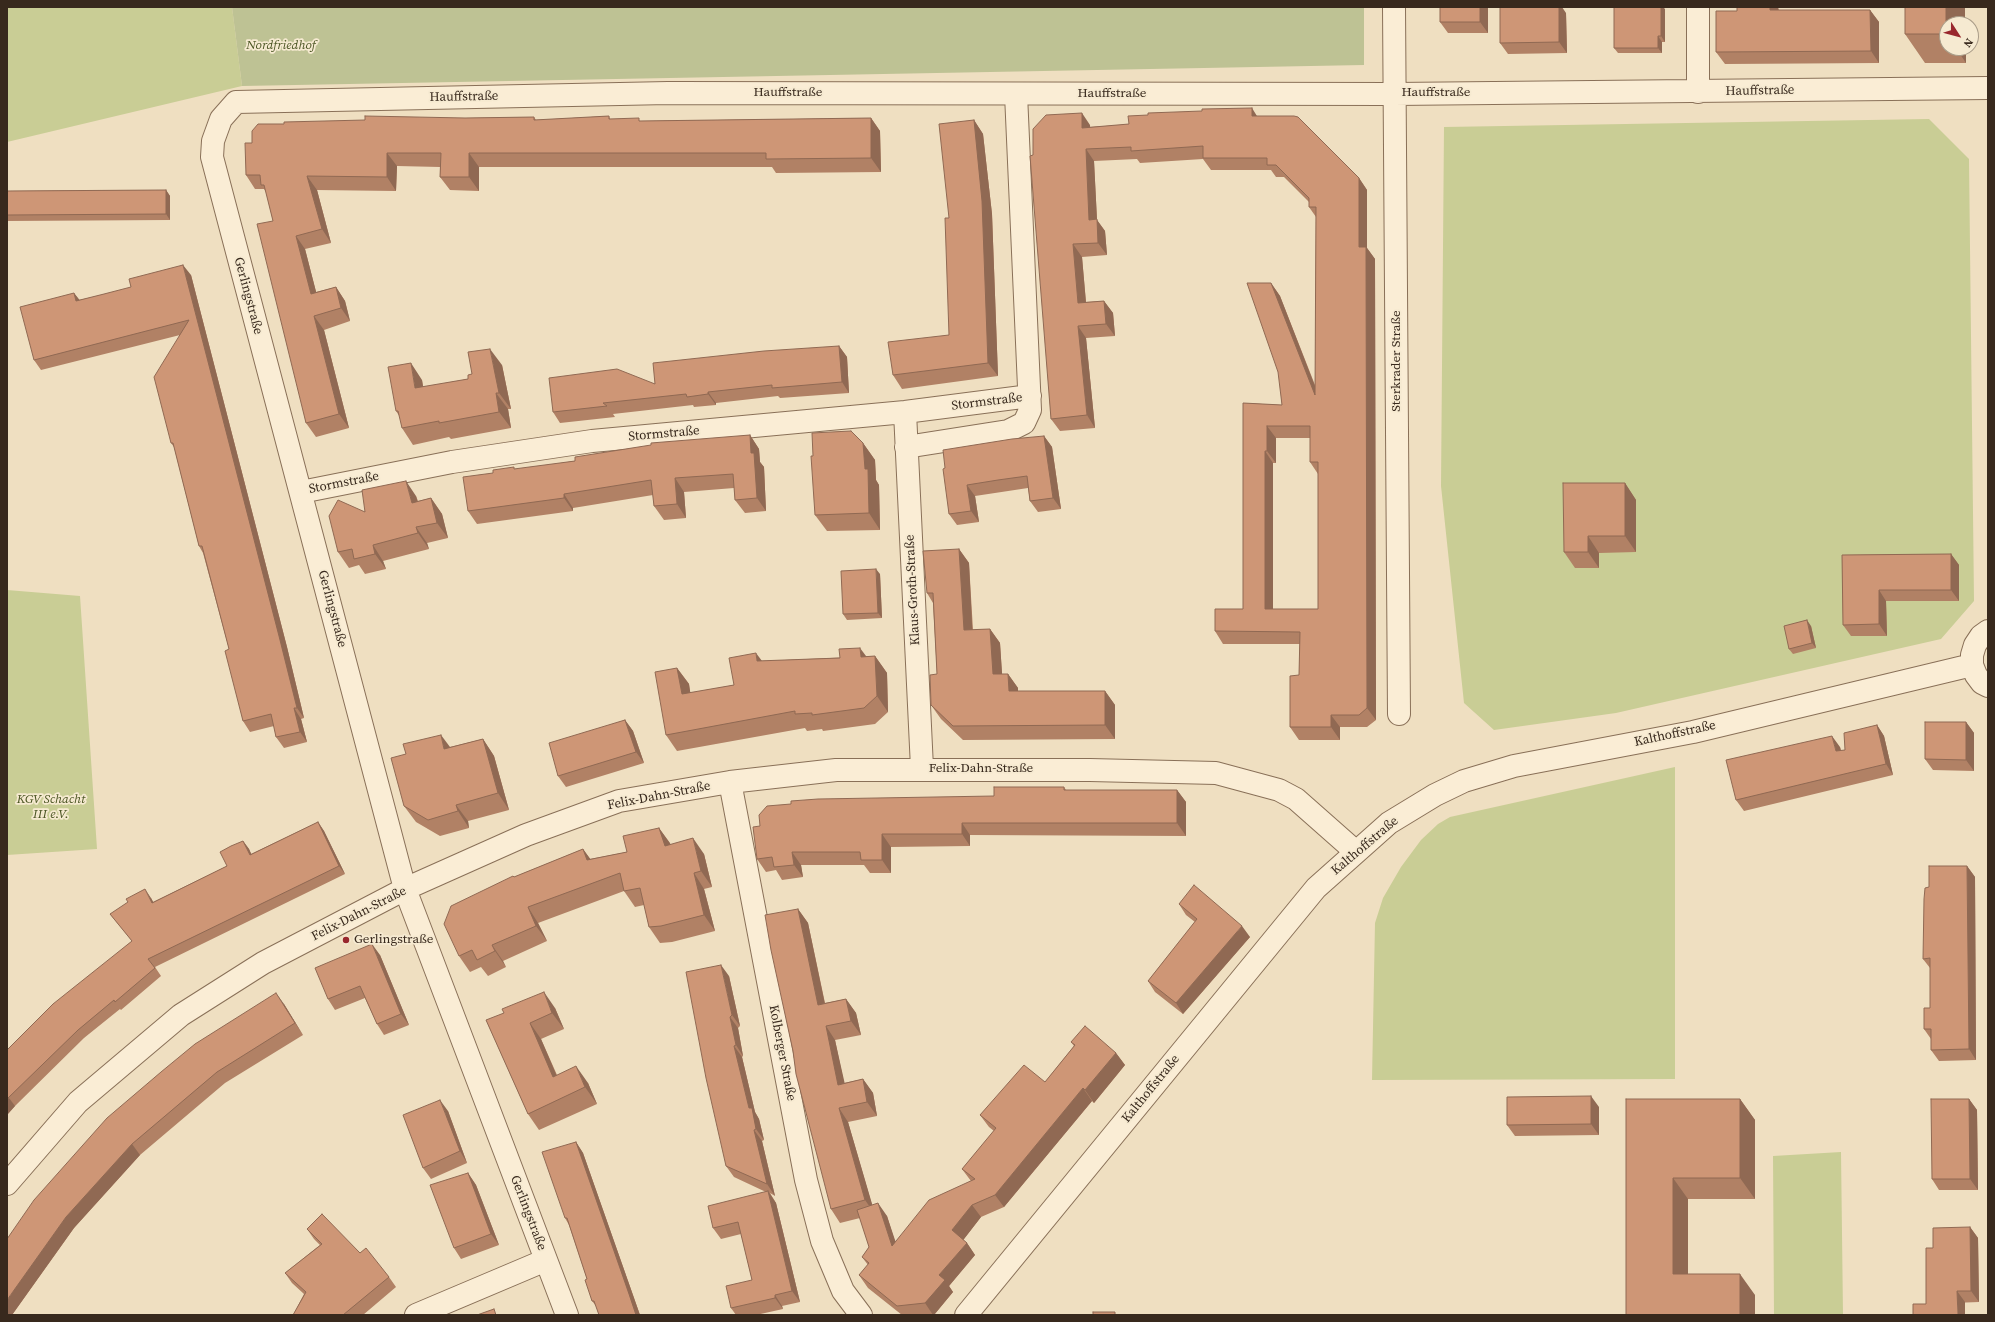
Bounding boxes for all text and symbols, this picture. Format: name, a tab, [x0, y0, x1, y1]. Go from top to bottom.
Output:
north arrow	[1939, 16, 1979, 56]
text: N	[1960, 35, 1977, 50]
park label: Nordfriedhof	[246, 38, 316, 54]
street label: Hauffstraße	[1725, 83, 1795, 99]
street label: Hauffstraße	[754, 85, 822, 101]
street label: Hauffstraße	[1402, 85, 1470, 101]
street label: Hauffstraße	[1078, 86, 1146, 102]
street label: Hauffstraße	[429, 89, 499, 105]
street label: Gerlingstraße	[230, 256, 266, 336]
street label: Sterkrader Straße	[1389, 310, 1405, 412]
street label: Stormstraße	[951, 390, 1023, 414]
street label: Stormstraße	[628, 423, 700, 445]
street label: Stormstraße	[308, 469, 380, 497]
street label: Klaus-Groth-Straße	[902, 534, 924, 646]
street label: Gerlingstraße	[314, 569, 350, 649]
street label: Kalthoffstraße	[1633, 718, 1717, 750]
street label: Felix-Dahn-Straße	[929, 761, 1033, 777]
street label: Felix-Dahn-Straße	[606, 778, 712, 814]
park label: KGV Schacht III e.V.	[17, 792, 85, 823]
street label: Kalthoffstraße	[1328, 813, 1402, 879]
street label: Felix-Dahn-Straße	[309, 883, 409, 945]
place label: Gerlingstraße	[354, 932, 433, 948]
marker: Gerlingstraße	[341, 935, 351, 945]
street label: Kolberger Straße	[765, 1004, 799, 1102]
street label: Kalthoffstraße	[1119, 1052, 1183, 1126]
street label: Gerlingstraße	[506, 1173, 550, 1253]

